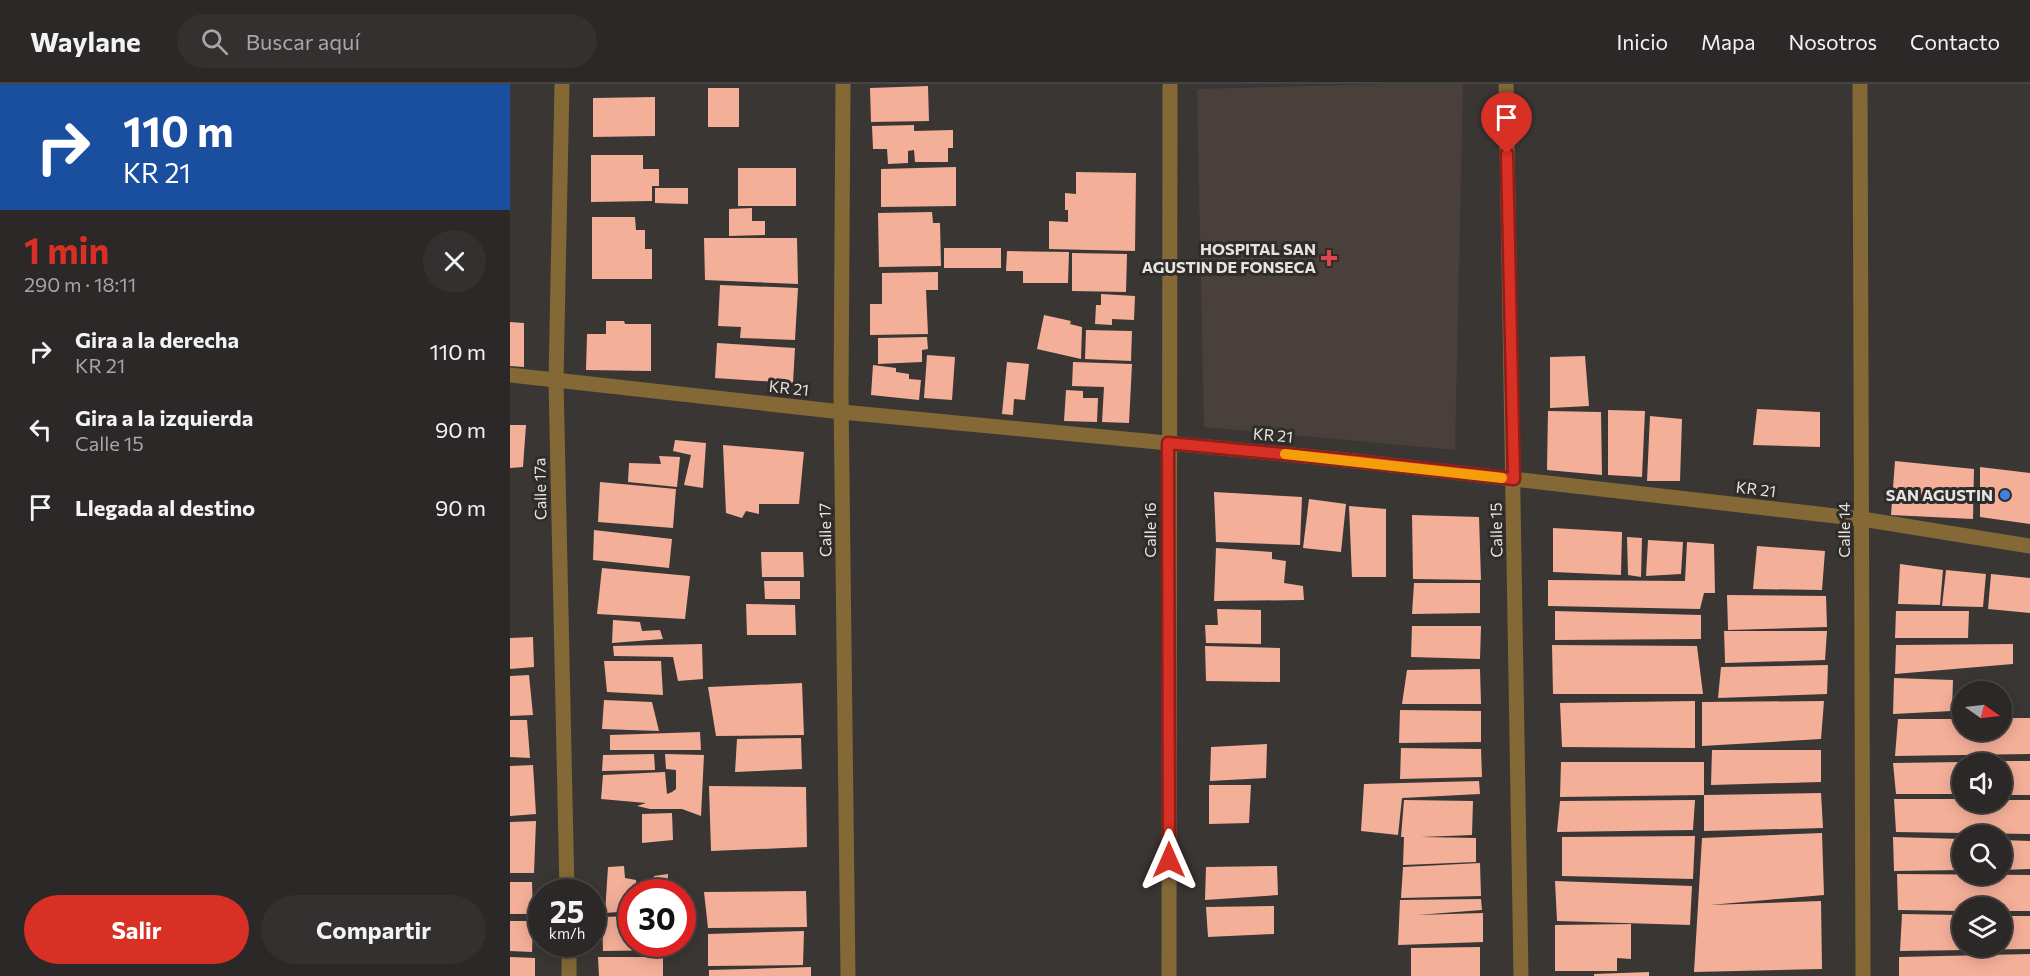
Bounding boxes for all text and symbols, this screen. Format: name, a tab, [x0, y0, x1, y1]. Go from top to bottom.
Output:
search box	[177, 14, 597, 68]
text: Waylane	[30, 24, 141, 58]
icon: search	[198, 25, 231, 58]
text: Buscar aquí	[246, 28, 360, 55]
text: Inicio	[1616, 29, 1668, 54]
text: Mapa	[1701, 29, 1755, 54]
text: Nosotros	[1788, 29, 1877, 54]
text: Contacto	[1910, 29, 2000, 54]
pin	[1481, 92, 1532, 154]
icon: arrive	[1490, 101, 1523, 134]
text: 110 m	[123, 104, 234, 156]
icon: right	[24, 108, 102, 186]
text: KR 21	[123, 156, 191, 189]
text: 1 min	[24, 227, 109, 271]
button: close	[423, 230, 486, 293]
place label: HOSPITAL SAN AGUSTIN DE FONSECA	[1142, 239, 1316, 276]
marker: HOSPITAL SAN AGUSTIN DE FONSECA	[1320, 249, 1338, 267]
text: 290 m · 18:11	[24, 272, 136, 296]
text: Gira a la derecha	[75, 326, 239, 353]
icon: right	[24, 335, 57, 368]
text: 110 m	[429, 338, 486, 365]
text: KR 21	[75, 353, 125, 377]
street label: KR 21	[768, 376, 810, 399]
text: Gira a la izquierda	[75, 404, 253, 431]
icon: left	[24, 413, 57, 446]
text: 90 m	[435, 416, 486, 443]
street label: KR 21	[1252, 423, 1294, 446]
text: Calle 15	[75, 431, 144, 455]
street label: Calle 17a	[529, 458, 550, 520]
street label: KR 21	[1735, 477, 1777, 500]
place label: SAN AGUSTIN	[1886, 485, 1993, 504]
marker: SAN AGUSTIN	[1998, 488, 2012, 502]
icon: arrive	[24, 491, 57, 524]
text: Llegada al destino	[75, 494, 255, 521]
text: 90 m	[435, 494, 486, 521]
street label: Calle 16	[1140, 502, 1159, 558]
street label: Calle 15	[1486, 502, 1505, 558]
street label: Calle 14	[1834, 502, 1853, 558]
street label: Calle 17	[815, 503, 834, 557]
north arrow	[1952, 681, 2012, 741]
map controls	[1952, 681, 2012, 957]
button: sound	[1952, 753, 2012, 813]
button: search	[1952, 825, 2012, 885]
position arrow	[1137, 828, 1201, 892]
speed limit sign: 30	[618, 879, 696, 957]
text: 25	[550, 892, 584, 929]
button: Salir	[24, 895, 249, 964]
button: Compartir	[261, 895, 486, 964]
button: layers	[1952, 897, 2012, 957]
text: km/h	[549, 924, 585, 942]

